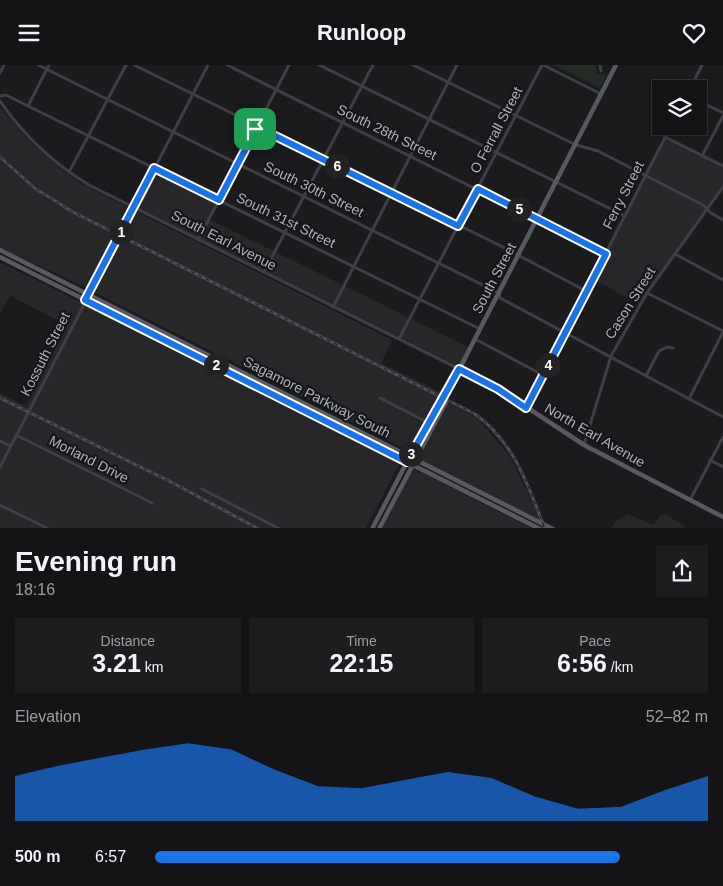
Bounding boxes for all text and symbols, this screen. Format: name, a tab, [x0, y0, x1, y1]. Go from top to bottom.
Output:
icon: menu	[15, 19, 43, 47]
icon: heart	[680, 19, 708, 47]
text: Runloop	[317, 20, 406, 45]
map controls	[652, 80, 707, 135]
button: layers	[652, 80, 707, 135]
street label: O Ferrall Street	[466, 84, 526, 176]
street label: South 28th Street	[335, 101, 440, 163]
pin	[234, 108, 276, 150]
icon: arrive	[241, 115, 269, 143]
pin: 6	[324, 153, 350, 179]
street label: South 30th Street	[262, 158, 367, 220]
text: 6	[334, 158, 341, 174]
street label: Ferry Street	[599, 158, 647, 232]
street label: South 31st Street	[234, 189, 338, 251]
pin: 5	[506, 197, 532, 221]
text: 5	[516, 201, 523, 217]
street label: South Earl Avenue	[169, 207, 279, 273]
pin: 1	[108, 219, 134, 245]
text: 1	[118, 224, 125, 240]
street label: South Street	[469, 240, 519, 316]
street label: Cason Street	[602, 264, 658, 342]
street label: Kossuth Street	[17, 309, 73, 399]
pin: 2	[204, 353, 228, 377]
street label: Sagamore Parkway South	[241, 353, 393, 441]
pin: 4	[536, 353, 560, 377]
text: 2	[213, 357, 220, 373]
text: 4	[545, 357, 552, 373]
street label: North Earl Avenue	[542, 400, 648, 470]
street label: Morland Drive	[47, 432, 132, 486]
pin: 3	[398, 441, 424, 467]
text: 3	[408, 446, 415, 462]
button: share	[656, 545, 708, 597]
text: Evening run	[15, 546, 177, 577]
text: 18:16	[15, 581, 55, 598]
text: Distance	[101, 633, 155, 649]
text: Time	[346, 633, 377, 649]
text: Pace	[579, 633, 611, 649]
text: 3.21	[92, 649, 141, 677]
text: 22:15	[330, 649, 393, 677]
text: 6:56	[557, 649, 607, 677]
text: km	[141, 659, 163, 675]
text: /km	[607, 659, 633, 675]
text: Elevation	[15, 708, 81, 725]
text: 52–82 m	[646, 708, 708, 725]
text: 500 m	[15, 848, 60, 865]
text: 6:57	[95, 848, 126, 865]

